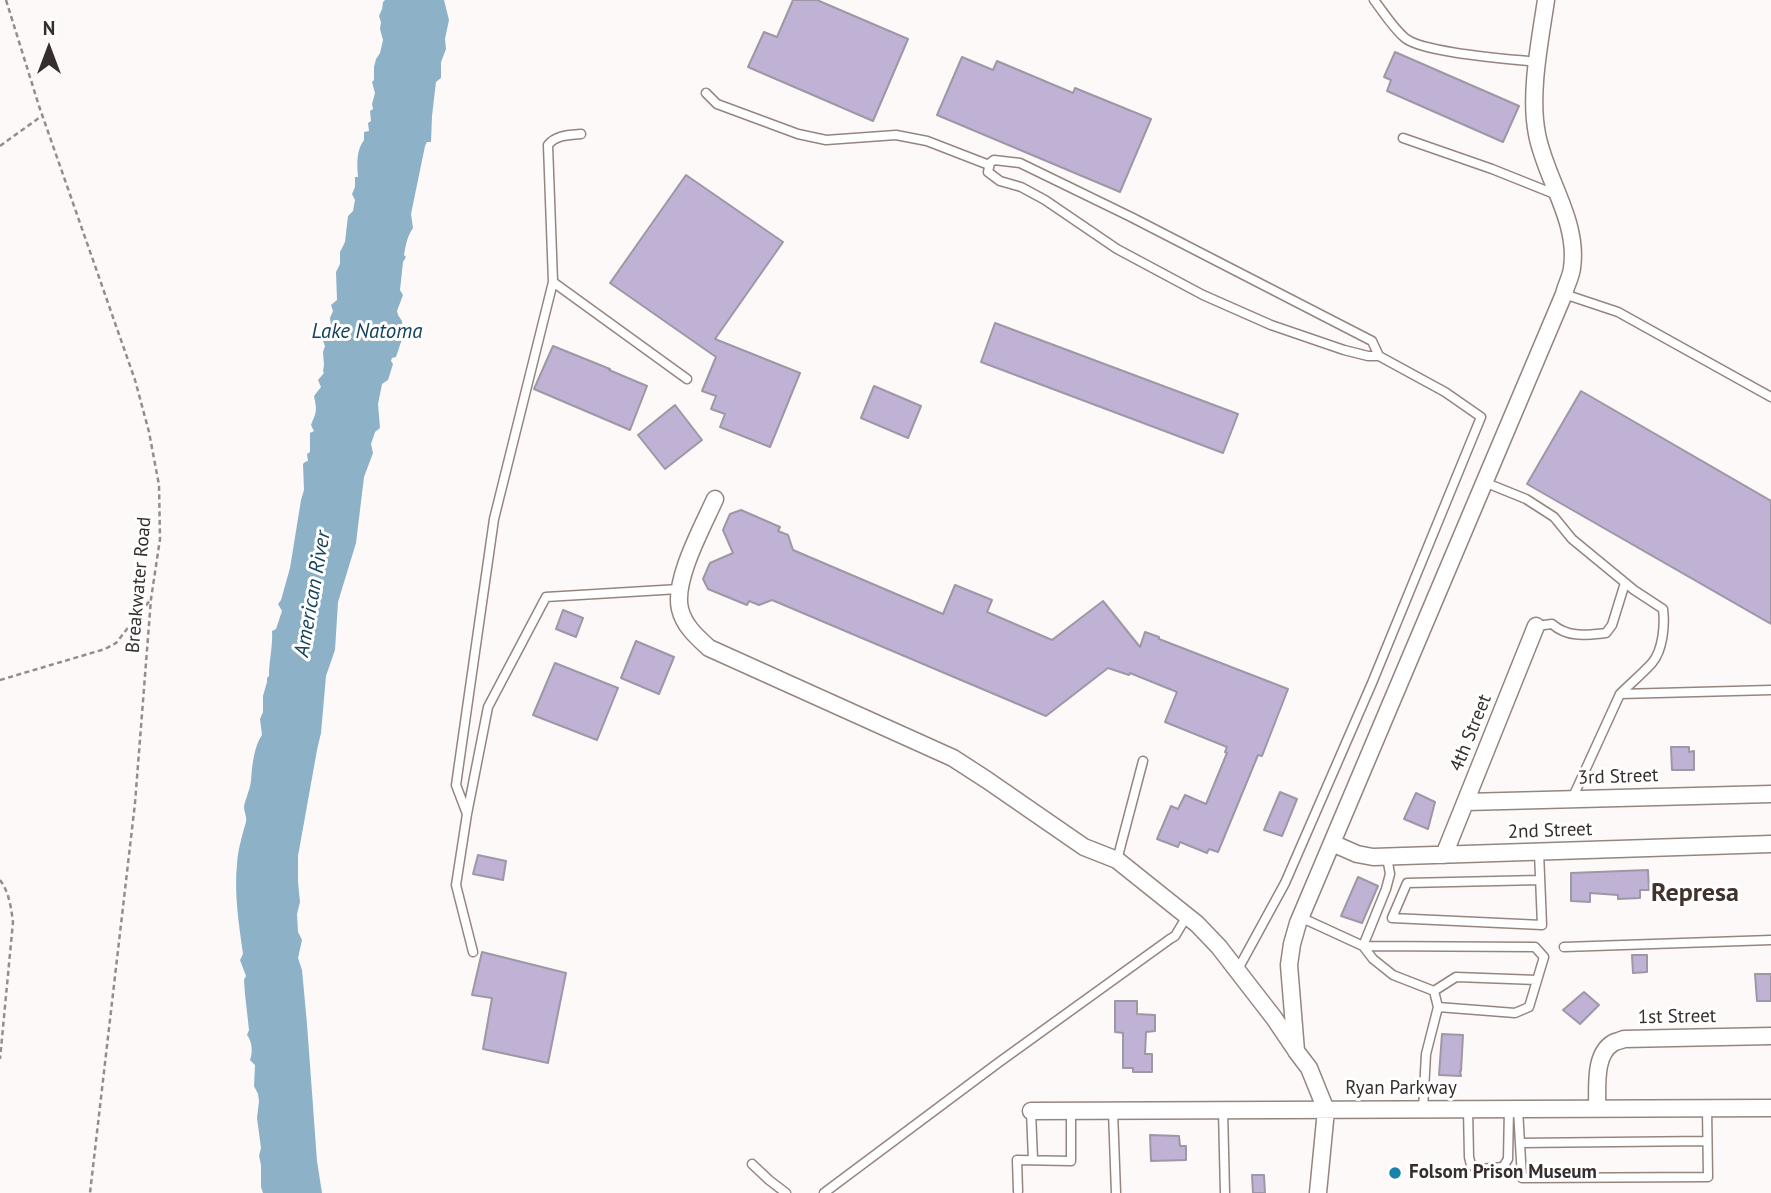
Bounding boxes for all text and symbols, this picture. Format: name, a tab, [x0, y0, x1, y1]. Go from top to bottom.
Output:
north arrow	[14, 14, 84, 84]
text: N	[43, 16, 55, 40]
water label: Lake Natoma	[311, 319, 423, 345]
street label: Breakwater Road	[122, 516, 156, 654]
water label: American River	[290, 529, 336, 659]
street label: 4th Street	[1445, 691, 1497, 775]
street label: 3rd Street	[1577, 764, 1659, 790]
street label: 2nd Street	[1507, 818, 1593, 844]
district label: Represa	[1651, 878, 1739, 910]
street label: 1st Street	[1638, 1005, 1716, 1029]
street label: Ryan Parkway	[1345, 1078, 1457, 1100]
place label: Folsom Prison Museum	[1409, 1162, 1597, 1184]
marker: Folsom Prison Museum	[1387, 1165, 1403, 1181]

